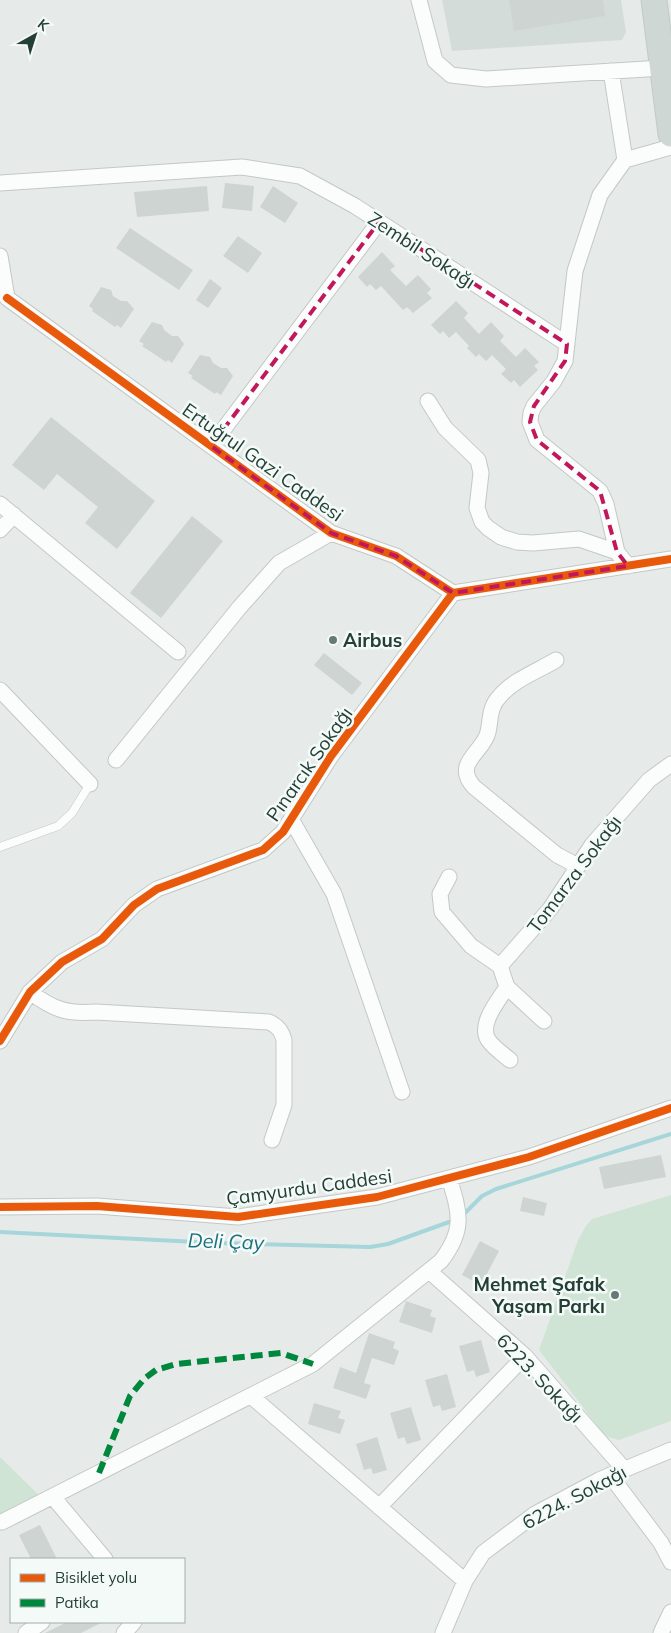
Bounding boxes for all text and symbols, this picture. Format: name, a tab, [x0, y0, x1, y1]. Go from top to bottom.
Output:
north arrow	[10, 10, 60, 60]
text: K	[34, 15, 53, 35]
street label: Zembil Sokağı	[364, 206, 480, 294]
street label: Ertuğrul Gazi Caddesi	[178, 397, 348, 527]
place label: Airbus	[343, 628, 402, 652]
marker: Airbus	[327, 634, 339, 646]
street label: Pınarcık Sokağı	[261, 702, 357, 826]
street label: Tomarza Sokağı	[522, 810, 626, 938]
street label: Çamyurdu Caddesi	[225, 1163, 393, 1211]
water label: Deli Çay	[187, 1227, 266, 1255]
place label: Mehmet Şafak Yaşam Parkı	[474, 1272, 606, 1318]
marker: Mehmet Şafak Yaşam Parkı	[609, 1289, 621, 1301]
street label: 6223. Sokağı	[492, 1328, 588, 1428]
street label: 6224. Sokağı	[518, 1459, 630, 1535]
legend	[10, 1558, 185, 1623]
text: Bisiklet yolu	[55, 1568, 137, 1587]
text: Patika	[55, 1593, 99, 1612]

